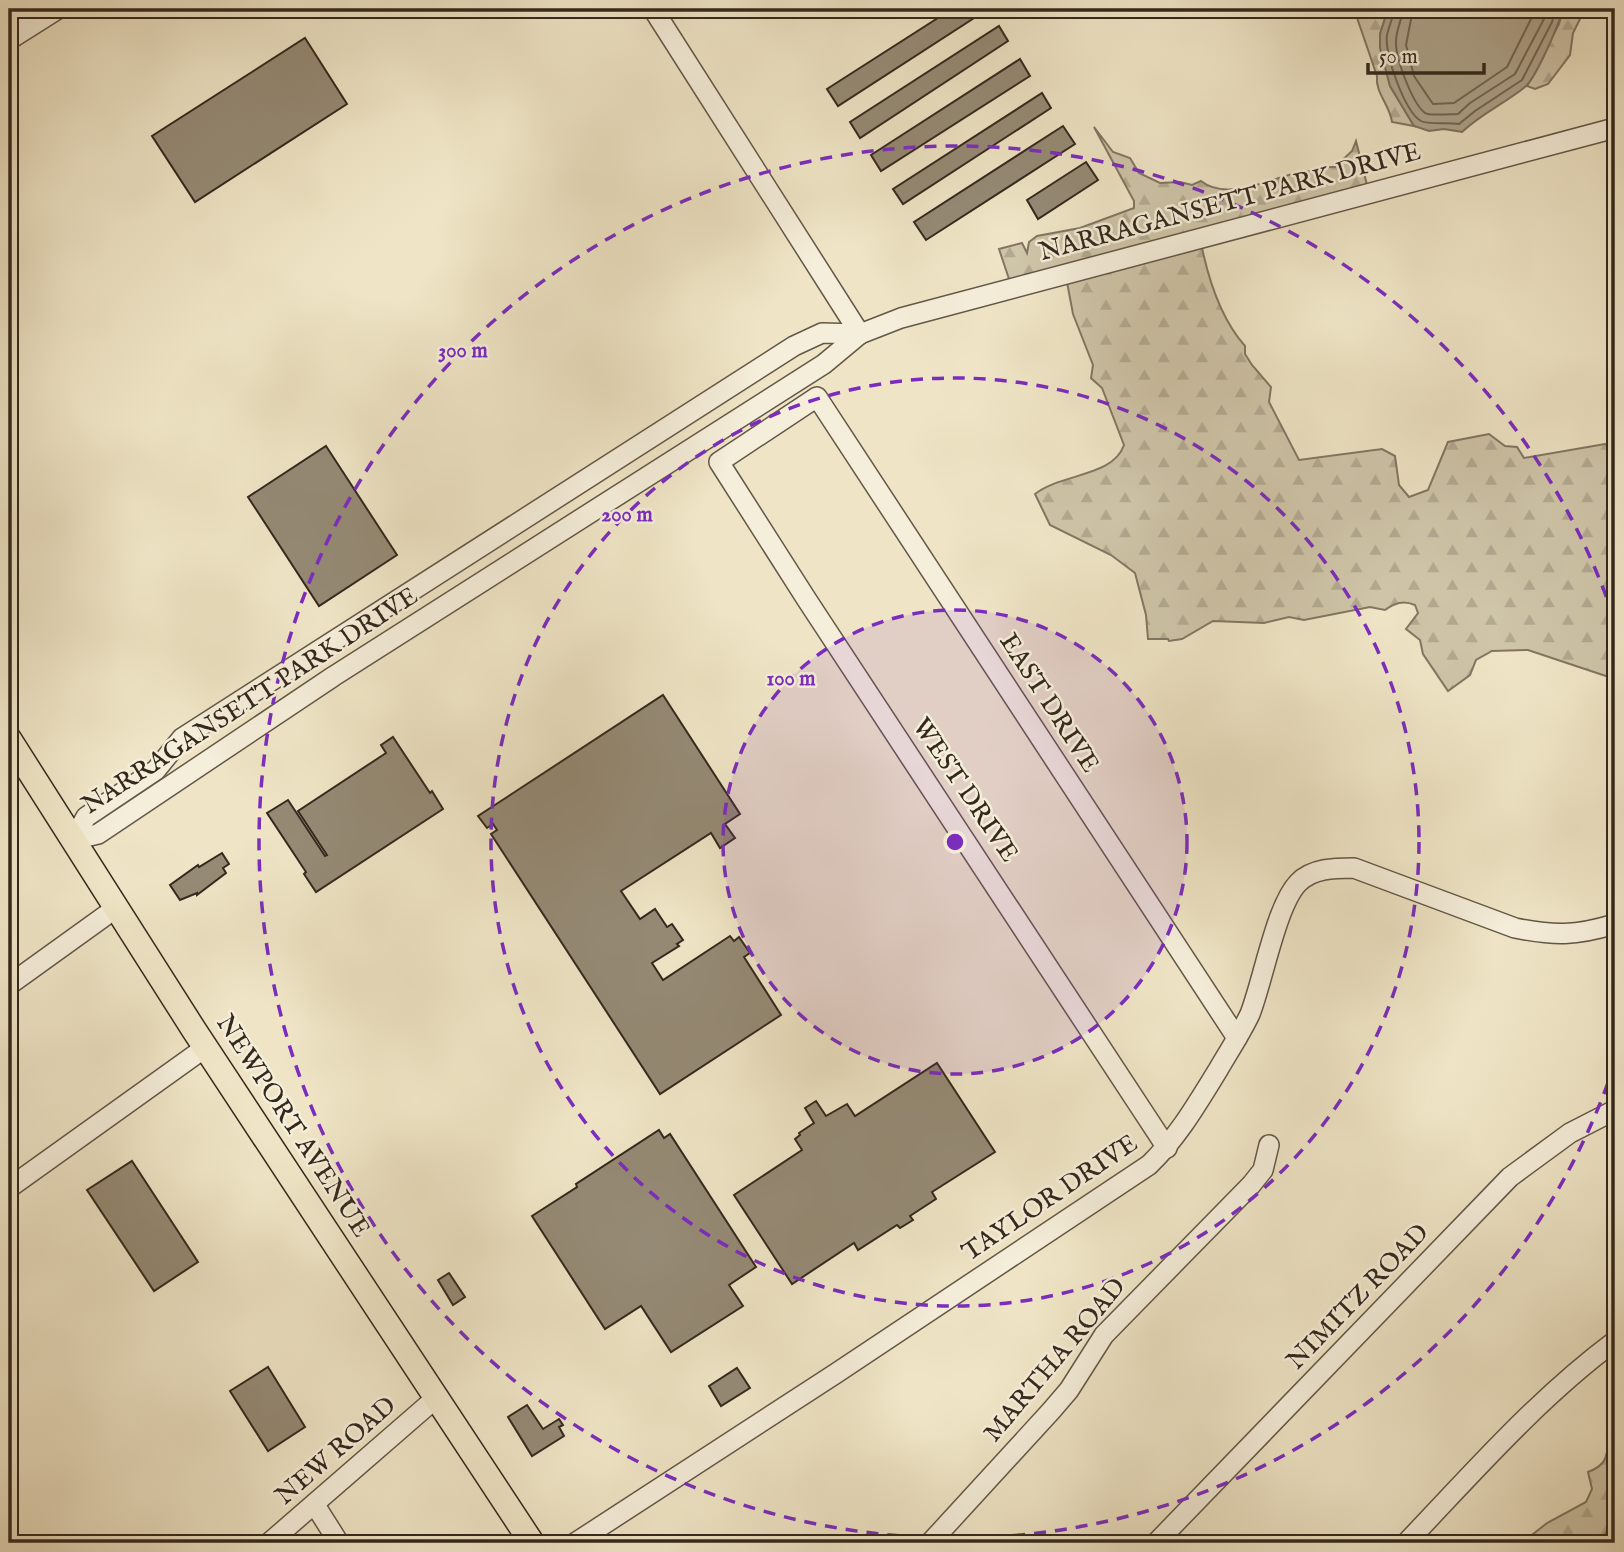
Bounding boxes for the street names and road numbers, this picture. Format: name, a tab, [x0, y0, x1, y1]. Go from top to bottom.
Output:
street label: NARRAGANSETT PARK DRIVE	[1035, 135, 1425, 269]
street label: NARRAGANSETT PARK DRIVE	[76, 580, 424, 822]
street label: EAST DRIVE	[992, 627, 1106, 779]
street label: WEST DRIVE	[905, 712, 1025, 868]
street label: NEWPORT AVENUE	[209, 1008, 377, 1244]
street label: TAYLOR DRIVE	[956, 1127, 1144, 1269]
street label: NIMITZ ROAD	[1280, 1217, 1436, 1377]
street label: MARTHA ROAD	[977, 1271, 1133, 1449]
street label: NEW ROAD	[269, 1390, 403, 1512]

